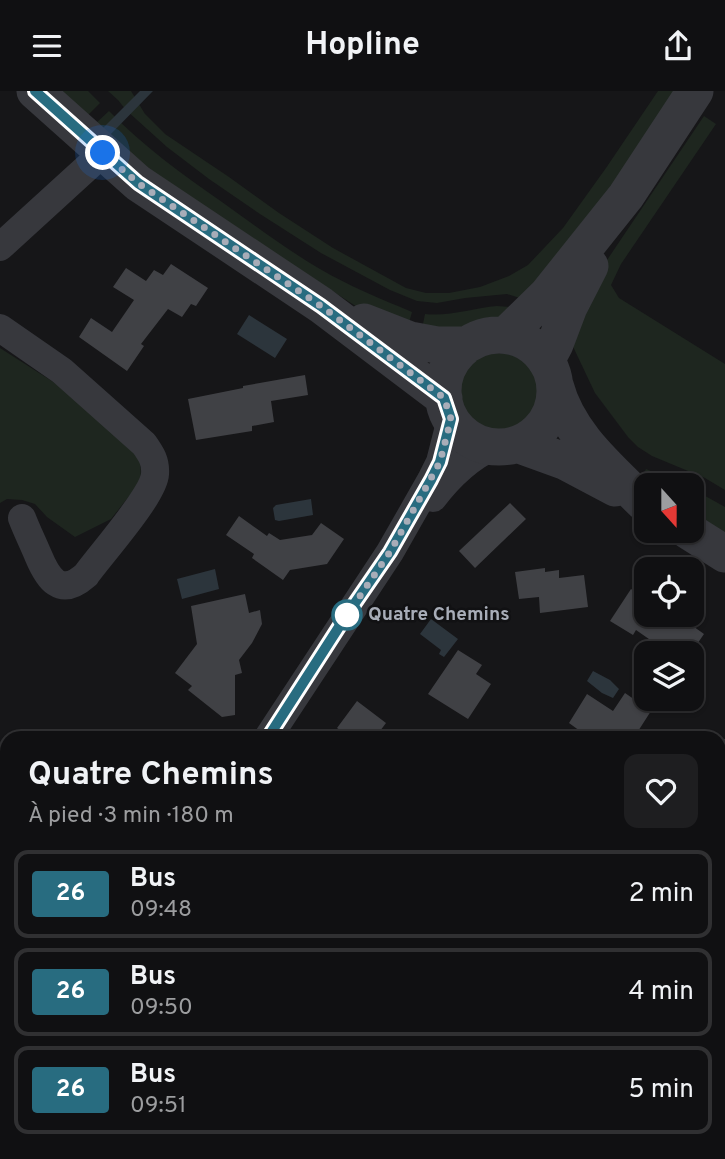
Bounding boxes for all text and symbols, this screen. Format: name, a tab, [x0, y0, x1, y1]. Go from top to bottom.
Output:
text: Hopline	[305, 26, 420, 66]
icon: menu	[28, 27, 66, 65]
icon: share	[659, 27, 697, 65]
your location	[85, 135, 120, 170]
north arrow	[634, 473, 704, 543]
map controls	[634, 473, 704, 711]
button: locate	[634, 557, 704, 627]
marker: Quatre Chemins	[332, 600, 362, 630]
place label: Quatre Chemins	[368, 603, 510, 627]
button: layers	[634, 641, 704, 711]
button: heart	[624, 754, 698, 828]
text: Quatre Chemins	[28, 755, 274, 797]
text: À pied · 3 min · 180 m	[28, 802, 234, 831]
text: Bus	[130, 863, 176, 896]
text: 2 min	[629, 878, 694, 911]
text: 26	[56, 879, 85, 909]
text: 09:48	[130, 896, 192, 925]
text: Bus	[130, 961, 176, 994]
text: 4 min	[628, 976, 694, 1009]
text: 26	[56, 977, 85, 1007]
text: 09:50	[130, 994, 193, 1023]
text: Bus	[130, 1059, 176, 1092]
text: 5 min	[628, 1074, 694, 1107]
text: 26	[56, 1075, 85, 1105]
text: 09:51	[130, 1092, 187, 1121]

